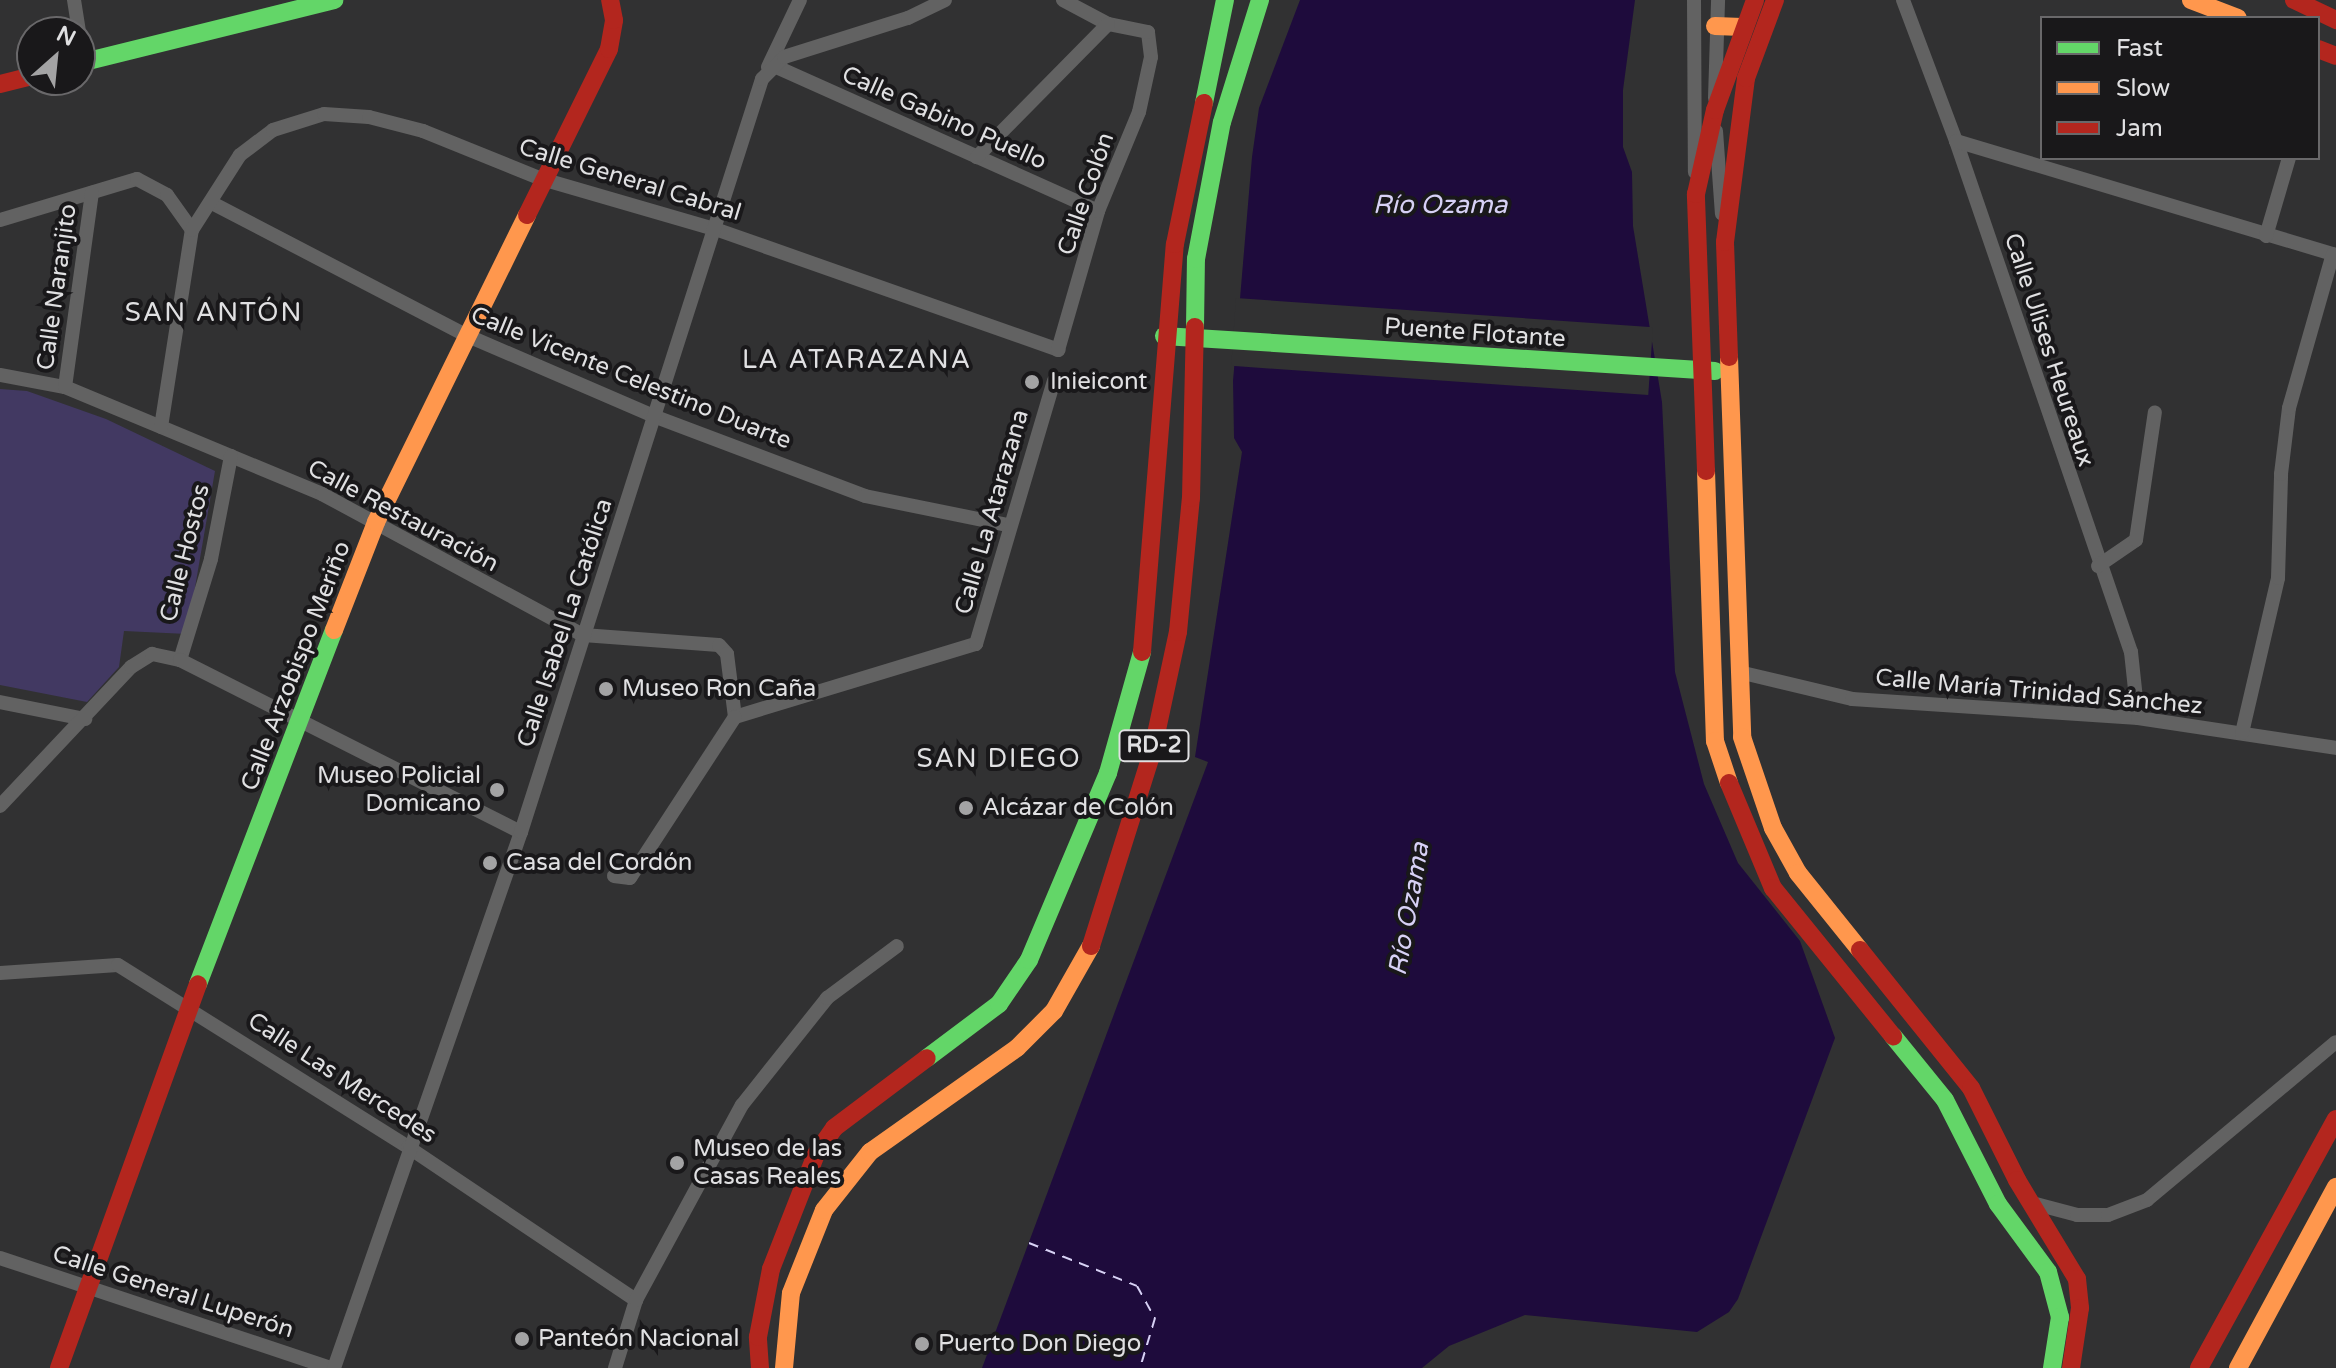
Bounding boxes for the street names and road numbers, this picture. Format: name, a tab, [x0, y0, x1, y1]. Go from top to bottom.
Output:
street label: Calle Gabino Puello	[837, 60, 1051, 176]
street label: Calle Colón	[1052, 129, 1120, 259]
street label: Calle General Cabral	[515, 132, 745, 228]
street label: Calle Naranjito	[31, 202, 83, 372]
street label: Calle Ulises Heureaux	[1998, 230, 2100, 470]
street label: Calle Vicente Celestino Duarte	[467, 300, 795, 456]
street label: Puente Flotante	[1383, 312, 1567, 354]
street label: Calle La Atarazana	[949, 406, 1035, 618]
street label: Calle Restauración	[303, 454, 503, 578]
street label: Calle Hostos	[154, 481, 216, 625]
street label: Calle Isabel La Católica	[511, 495, 619, 751]
street label: Calle Arzobispo Meriño	[235, 537, 357, 795]
street label: Calle María Trinidad Sánchez	[1874, 663, 2204, 721]
road number: RD-2	[1118, 728, 1190, 764]
street label: Calle Las Mercedes	[242, 1006, 442, 1150]
street label: Calle General Luperón	[49, 1239, 297, 1345]

